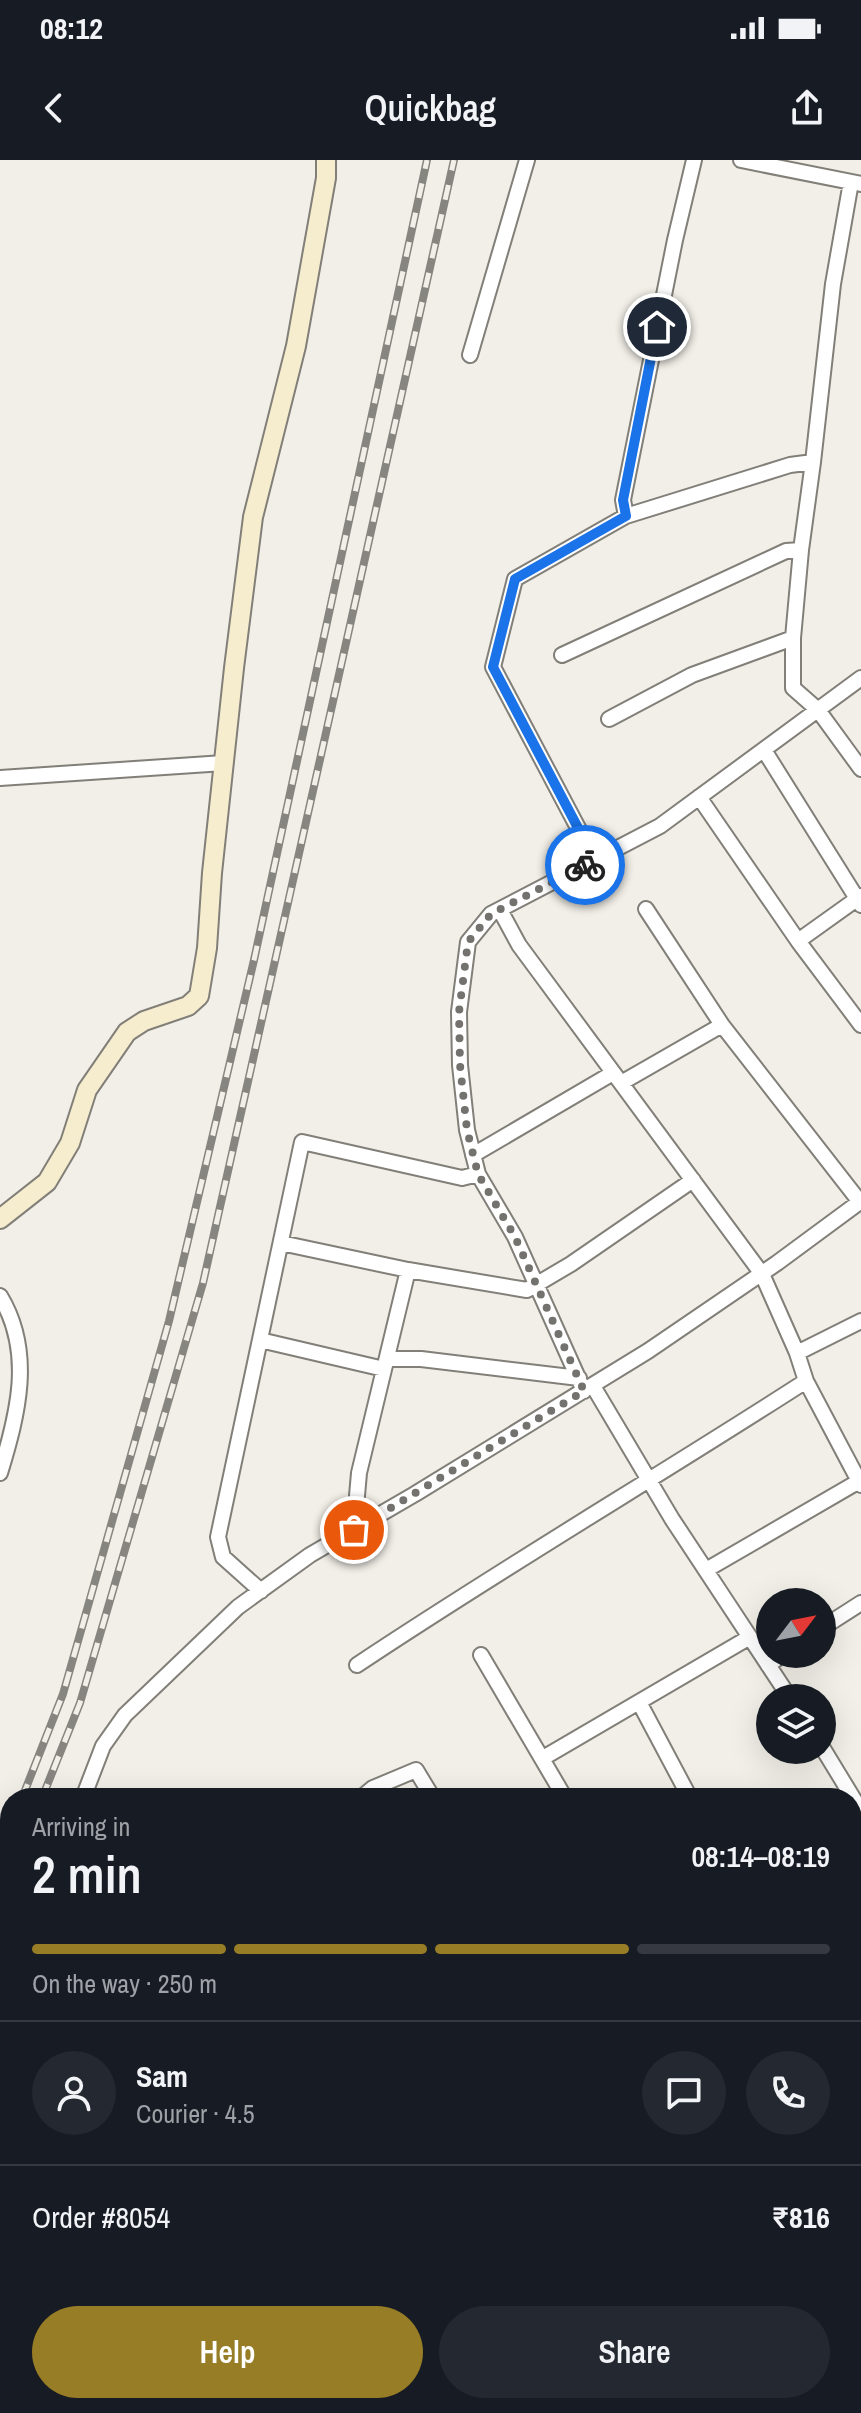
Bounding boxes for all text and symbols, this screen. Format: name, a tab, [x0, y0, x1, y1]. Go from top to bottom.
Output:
text: 08:12	[40, 8, 103, 48]
text: Quickbag	[365, 84, 496, 132]
icon: back	[32, 86, 76, 130]
icon: share	[785, 86, 829, 130]
pin	[623, 293, 691, 361]
icon: home	[635, 305, 679, 349]
courier	[545, 825, 625, 905]
icon: bike	[563, 843, 607, 887]
pin	[320, 1496, 388, 1564]
icon: bag	[332, 1508, 376, 1552]
north arrow	[756, 1588, 836, 1668]
map controls	[756, 1588, 836, 1764]
button: layers	[756, 1684, 836, 1764]
text: Arriving in	[32, 1809, 130, 1844]
text: 08:14–08:19	[691, 1836, 830, 1876]
text: 2 min	[32, 1839, 142, 1909]
text: On the way · 250 m	[32, 1966, 217, 2001]
button: person	[32, 2051, 116, 2135]
button: chat	[642, 2051, 726, 2135]
button: phone	[746, 2051, 830, 2135]
text: Sam	[136, 2056, 188, 2096]
text: Courier · 4.5	[136, 2096, 255, 2131]
text: Order #8054	[32, 2197, 170, 2237]
text: ₹816	[772, 2197, 830, 2237]
button: Help	[32, 2306, 423, 2398]
button: Share	[439, 2306, 830, 2398]

